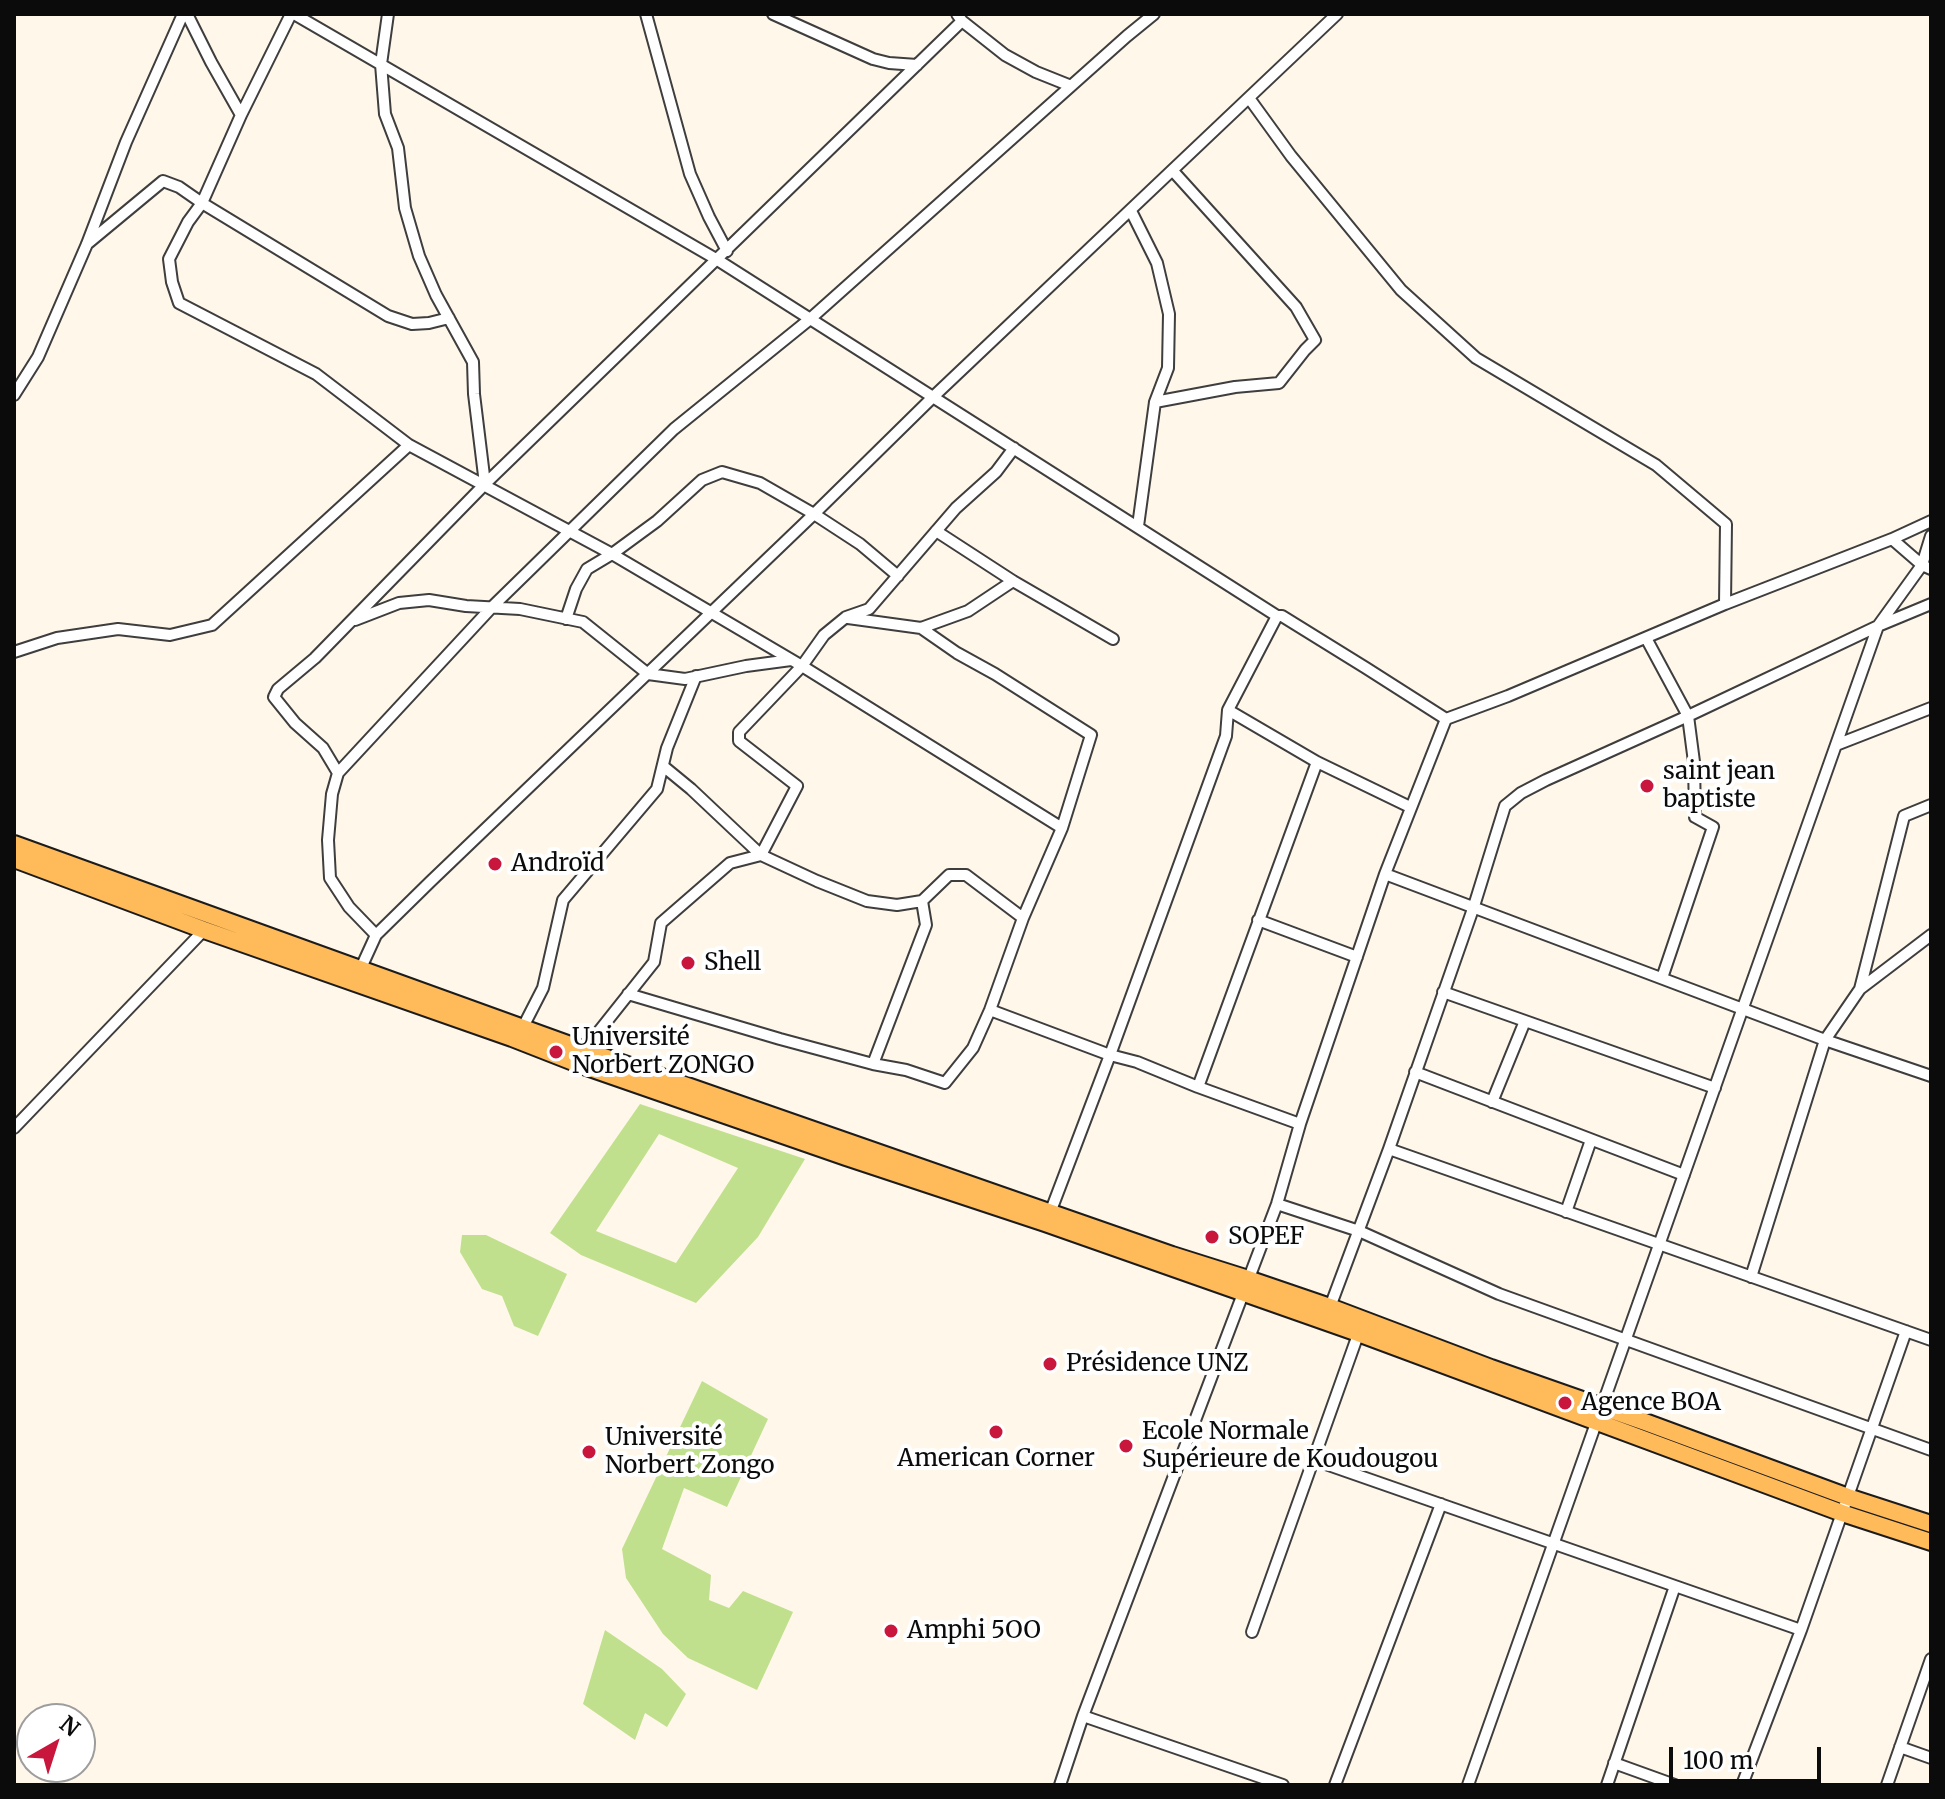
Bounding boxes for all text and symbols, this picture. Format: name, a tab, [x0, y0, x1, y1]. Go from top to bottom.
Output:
place label: saint jean baptiste	[1663, 758, 1775, 814]
marker: saint jean baptiste	[1638, 777, 1656, 795]
place label: Androïd	[511, 850, 605, 878]
marker: Androïd	[486, 855, 504, 873]
place label: Shell	[704, 949, 761, 977]
marker: Shell	[679, 954, 697, 972]
place label: Université Norbert ZONGO	[572, 1024, 754, 1080]
marker: Université Norbert ZONGO	[547, 1043, 565, 1061]
place label: SOPEF	[1228, 1223, 1304, 1251]
marker: SOPEF	[1203, 1228, 1221, 1246]
place label: Présidence UNZ	[1066, 1350, 1249, 1378]
marker: Présidence UNZ	[1041, 1355, 1059, 1373]
place label: Agence BOA	[1581, 1389, 1721, 1417]
marker: Agence BOA	[1556, 1394, 1574, 1412]
place label: Ecole Normale Supérieure de Koudougou	[1142, 1418, 1438, 1474]
marker: American Corner	[987, 1423, 1005, 1441]
place label: Université Norbert Zongo	[605, 1424, 775, 1480]
marker: Ecole Normale Supérieure de Koudougou	[1117, 1437, 1135, 1455]
marker: Université Norbert Zongo	[580, 1443, 598, 1461]
place label: American Corner	[897, 1445, 1095, 1473]
place label: Amphi 5OO	[907, 1617, 1041, 1645]
marker: Amphi 5OO	[882, 1622, 900, 1640]
north arrow	[16, 1703, 96, 1783]
text: N	[54, 1710, 85, 1742]
scale bar	[1673, 1731, 1825, 1781]
text: 100 m	[1683, 1745, 1753, 1776]

